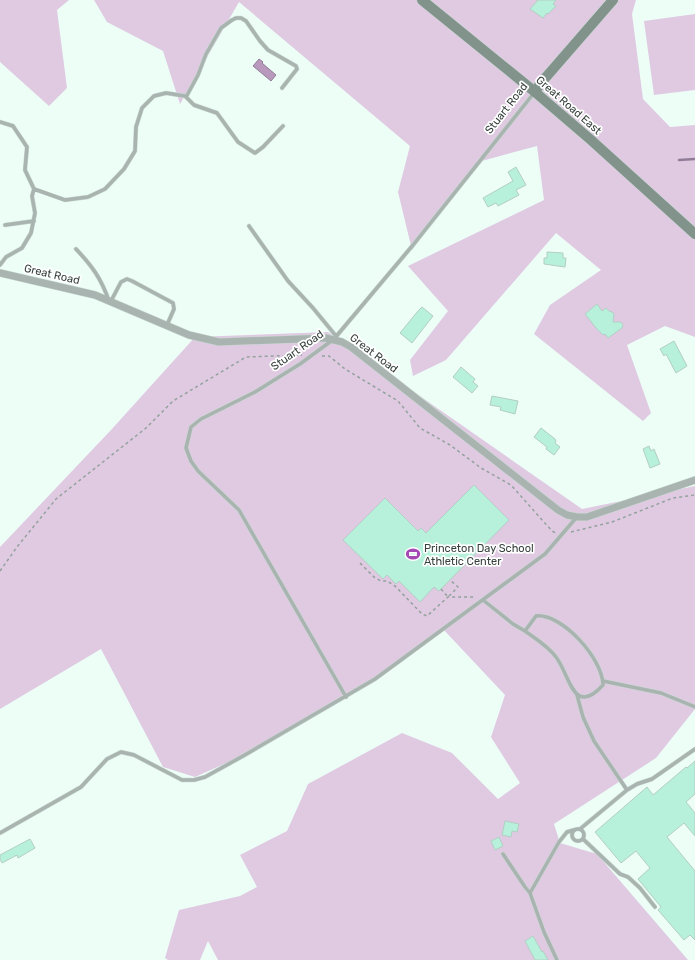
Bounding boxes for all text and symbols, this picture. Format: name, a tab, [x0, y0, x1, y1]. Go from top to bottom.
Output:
street label: Great Road East	[533, 74, 604, 138]
street label: Stuart Road	[482, 80, 530, 136]
street label: Great Road	[23, 262, 81, 287]
street label: Stuart Road	[269, 328, 326, 373]
street label: Great Road	[347, 331, 400, 376]
place label: Princeton Day School Athletic Center	[424, 542, 534, 568]
sports icon: Princeton Day School Athletic Center	[405, 546, 421, 562]

